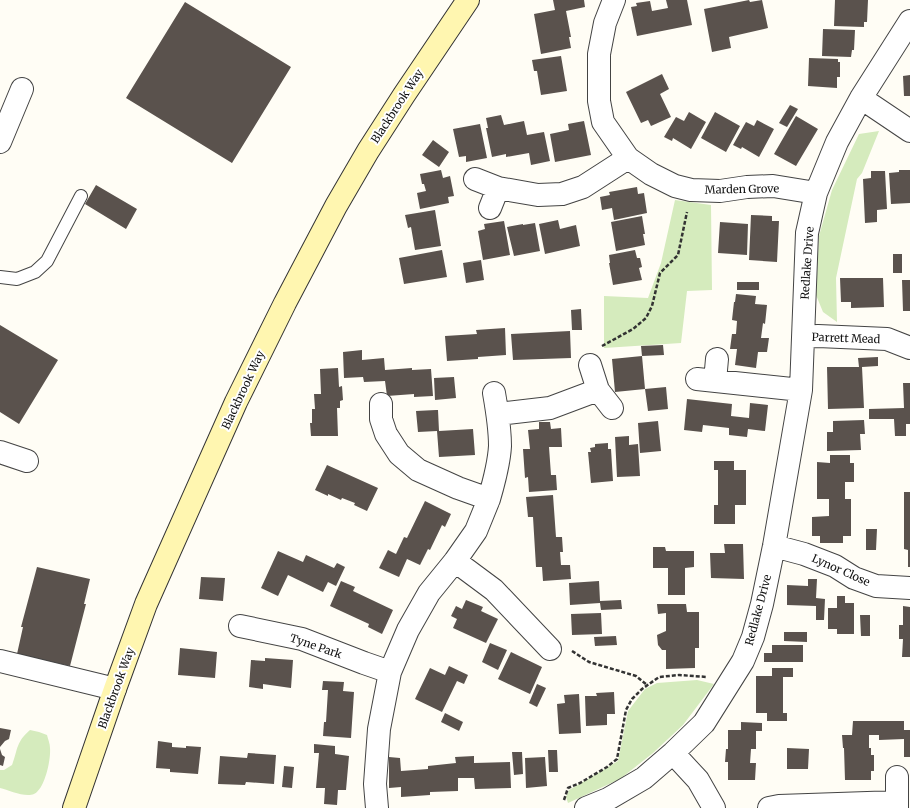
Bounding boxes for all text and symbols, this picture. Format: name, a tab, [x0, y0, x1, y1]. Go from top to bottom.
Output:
street label: Blackbrook Way	[368, 66, 426, 146]
street label: Marden Grove	[705, 181, 780, 197]
street label: Redlake Drive	[797, 226, 817, 300]
street label: Parrett Mead	[811, 330, 881, 346]
street label: Blackbrook Way	[219, 348, 268, 432]
street label: Lynor Close	[810, 551, 872, 589]
street label: Redlake Drive	[742, 573, 774, 647]
street label: Tyne Park	[288, 631, 344, 661]
street label: Blackbrook Way	[95, 645, 137, 730]

